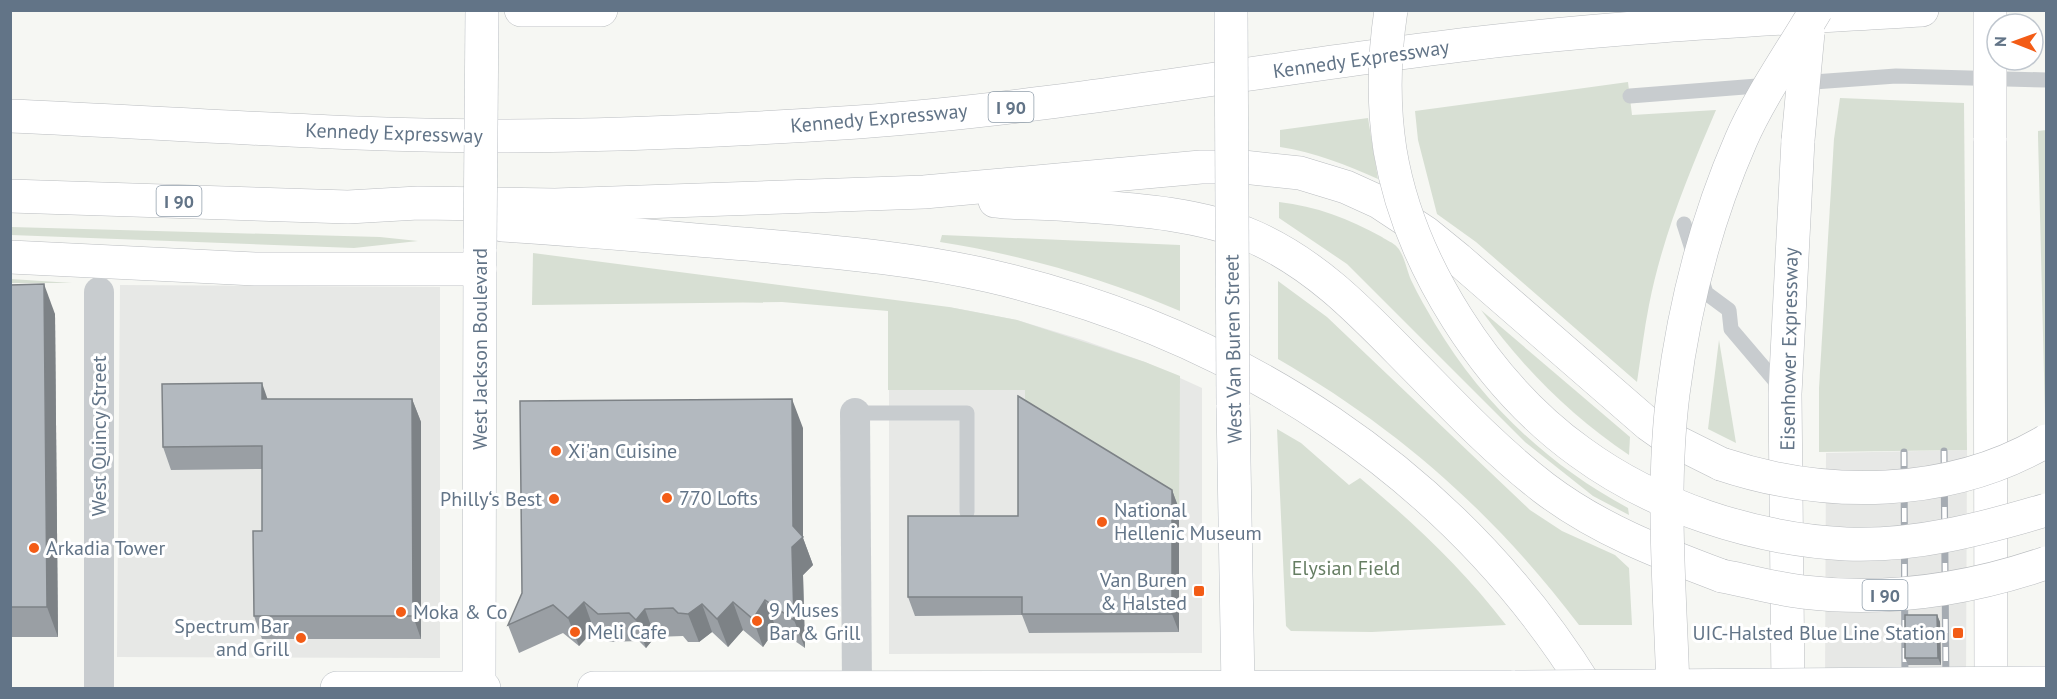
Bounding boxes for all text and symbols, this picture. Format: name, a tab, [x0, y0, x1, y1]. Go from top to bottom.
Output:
north arrow	[1985, 12, 2045, 72]
street label: Kennedy Expressway	[1271, 34, 1451, 84]
text: N	[1990, 36, 2010, 47]
road number: I 90	[988, 92, 1034, 122]
street label: Kennedy Expressway	[789, 97, 969, 139]
street label: Kennedy Expressway	[305, 117, 484, 149]
road number: I 90	[156, 186, 201, 216]
street label: Eisenhower Expressway	[1774, 246, 1804, 451]
street label: West Jackson Boulevard	[467, 248, 493, 450]
street label: West Van Buren Street	[1218, 254, 1248, 444]
street label: West Quincy Street	[86, 355, 112, 516]
place label: Xi'an Cuisine	[568, 438, 677, 464]
marker: Xi'an Cuisine	[549, 444, 563, 458]
place label: 770 Lofts	[679, 485, 758, 511]
place label: Philly‘s Best	[440, 486, 542, 512]
marker: 770 Lofts	[660, 491, 674, 505]
marker: Philly‘s Best	[547, 492, 561, 506]
place label: National Hellenic Museum	[1114, 497, 1262, 546]
marker: National Hellenic Museum	[1095, 515, 1109, 529]
place label: Arkadia Tower	[46, 535, 165, 561]
marker: Arkadia Tower	[27, 541, 41, 555]
park label: Elysian Field	[1292, 555, 1400, 581]
place label: Van Buren & Halsted	[1099, 567, 1187, 616]
road number: I 90	[1862, 580, 1908, 610]
marker: Van Buren & Halsted	[1192, 584, 1206, 598]
place label: 9 Muses Bar & Grill	[769, 597, 861, 646]
place label: Moka & Co	[413, 599, 507, 625]
marker: Moka & Co	[394, 605, 408, 619]
place label: Spectrum Bar and Grill	[174, 613, 289, 662]
marker: 9 Muses Bar & Grill	[750, 614, 764, 628]
place label: Meli Cafe	[587, 619, 667, 645]
place label: UIC-Halsted Blue Line Station	[1693, 620, 1946, 646]
marker: Meli Cafe	[568, 625, 582, 639]
marker: UIC-Halsted Blue Line Station	[1951, 626, 1965, 640]
marker: Spectrum Bar and Grill	[294, 631, 308, 645]

